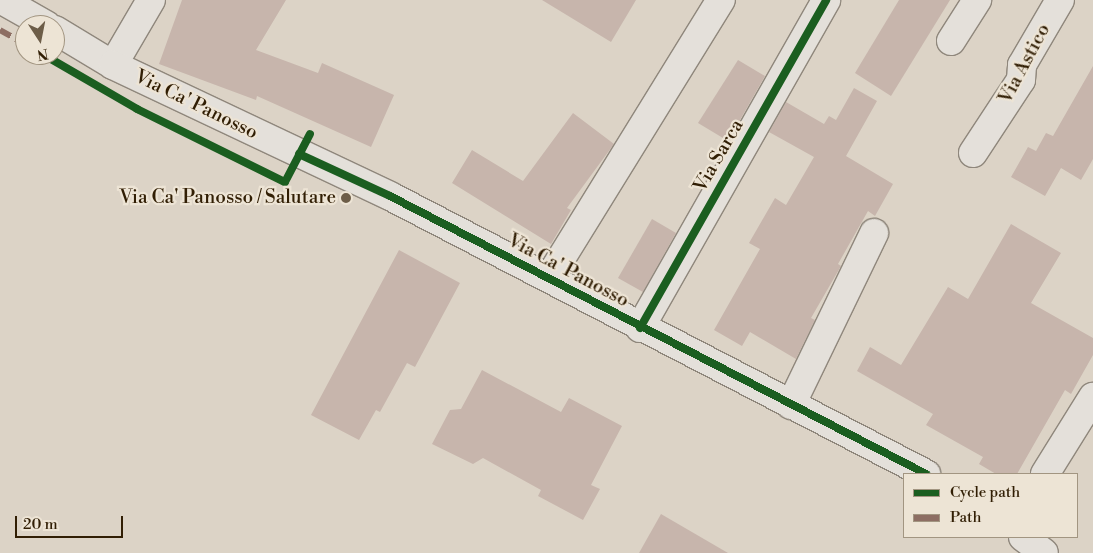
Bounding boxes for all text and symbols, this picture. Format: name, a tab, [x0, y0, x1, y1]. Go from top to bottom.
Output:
north arrow	[15, 15, 65, 65]
street label: Via Astico	[994, 20, 1056, 108]
text: N	[36, 44, 50, 64]
street label: Via Ca' Panosso	[131, 65, 261, 145]
street label: Via Sarca	[689, 116, 749, 196]
place label: Via Ca' Panosso / Salutare	[119, 187, 336, 209]
marker: Via Ca' Panosso / Salutare	[340, 192, 352, 204]
street label: Via Ca' Panosso	[503, 229, 633, 313]
legend	[903, 473, 1078, 538]
text: Cycle path	[950, 483, 1020, 502]
scale bar	[18, 506, 125, 538]
text: Path	[950, 508, 982, 527]
text: 20 m	[23, 515, 58, 534]

